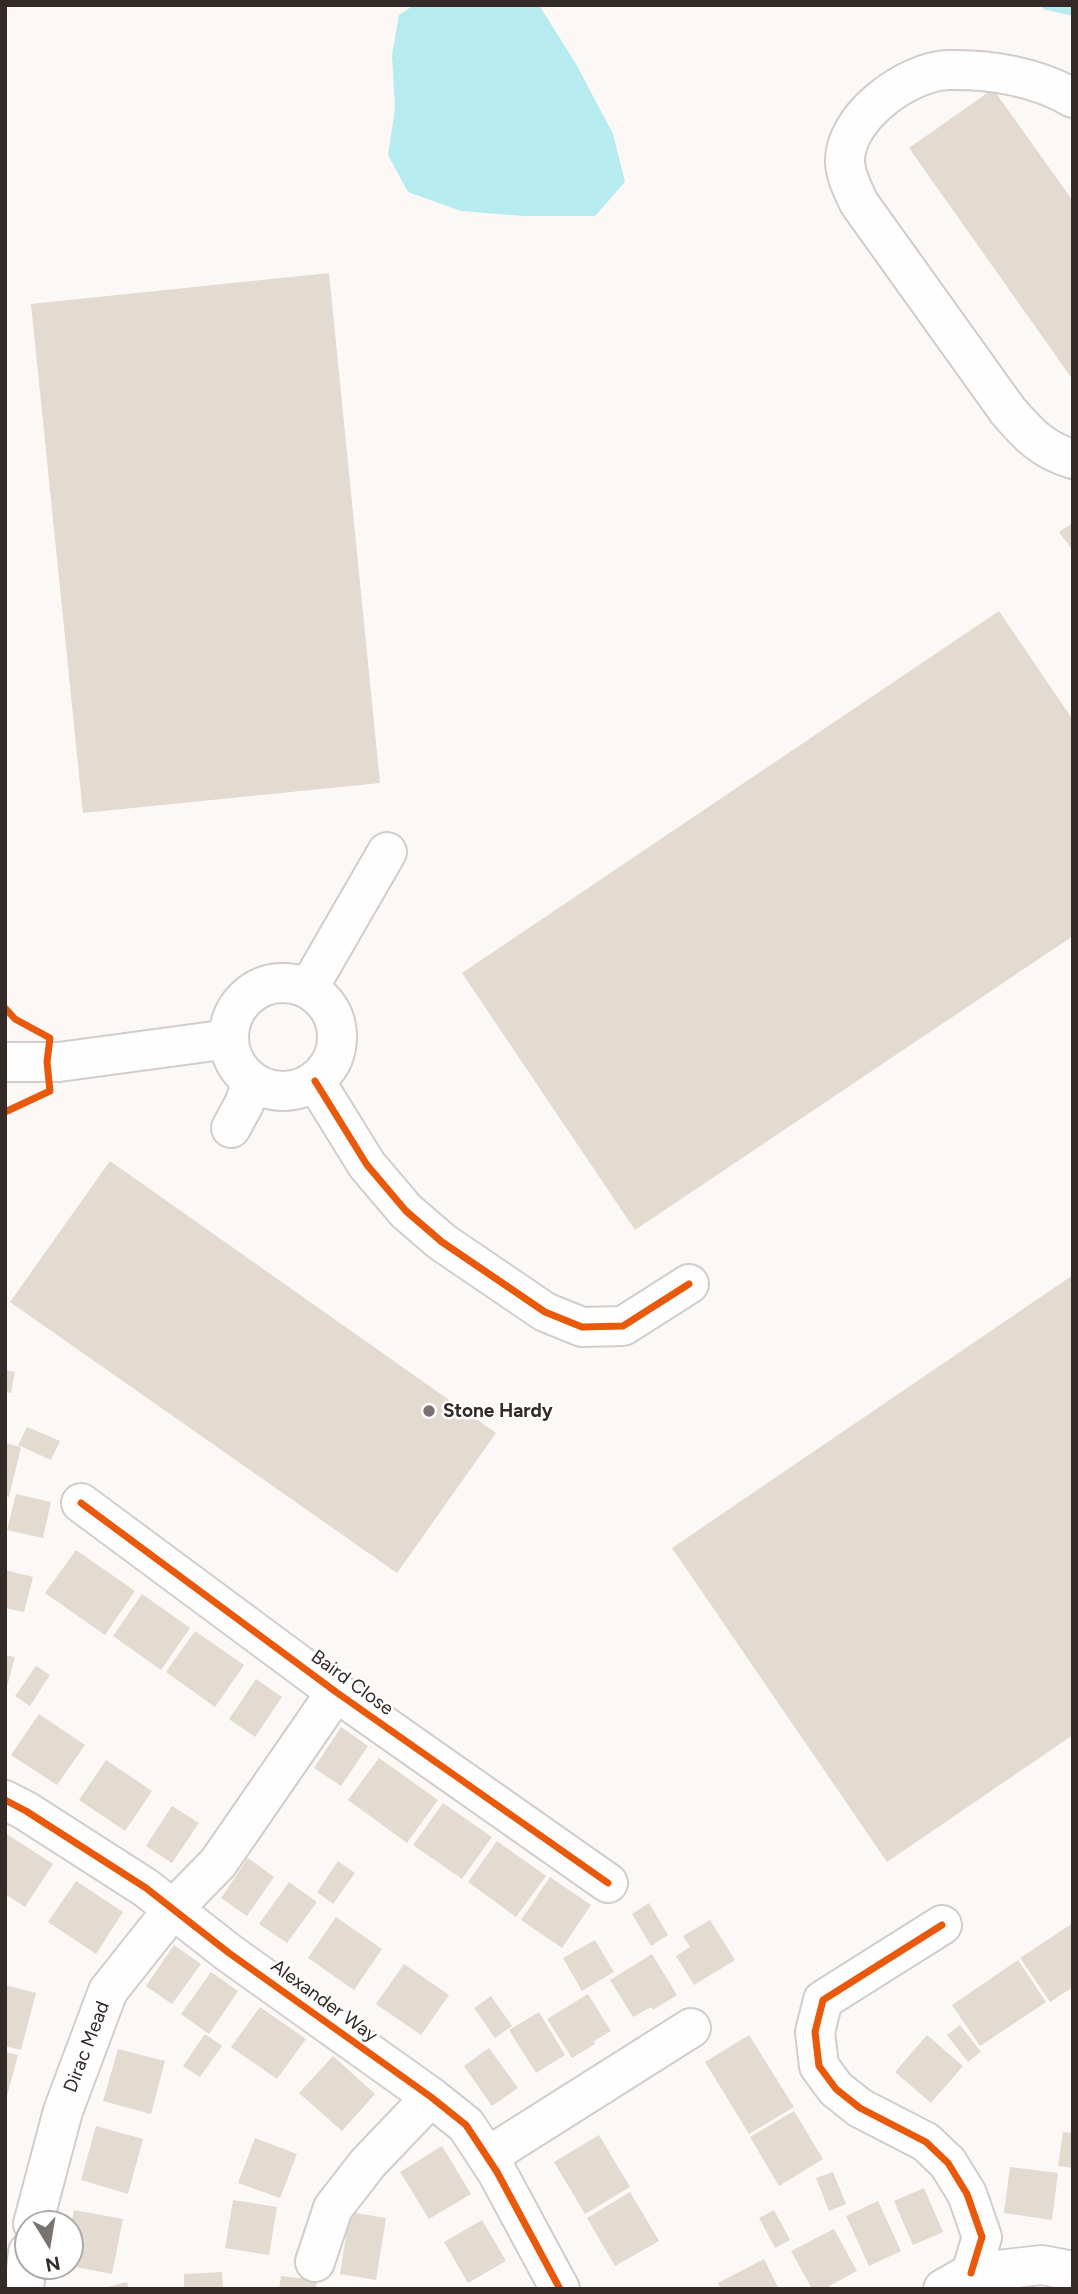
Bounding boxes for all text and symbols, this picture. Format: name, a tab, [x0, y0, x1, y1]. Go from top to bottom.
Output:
place label: Stone Hardy	[443, 1400, 553, 1422]
marker: Stone Hardy	[421, 1403, 437, 1419]
street label: Baird Close	[306, 1646, 398, 1720]
street label: Alexander Way	[266, 1955, 382, 2047]
street label: Dirac Mead	[59, 1998, 115, 2096]
north arrow	[14, 2210, 84, 2280]
text: N	[43, 2251, 62, 2277]

